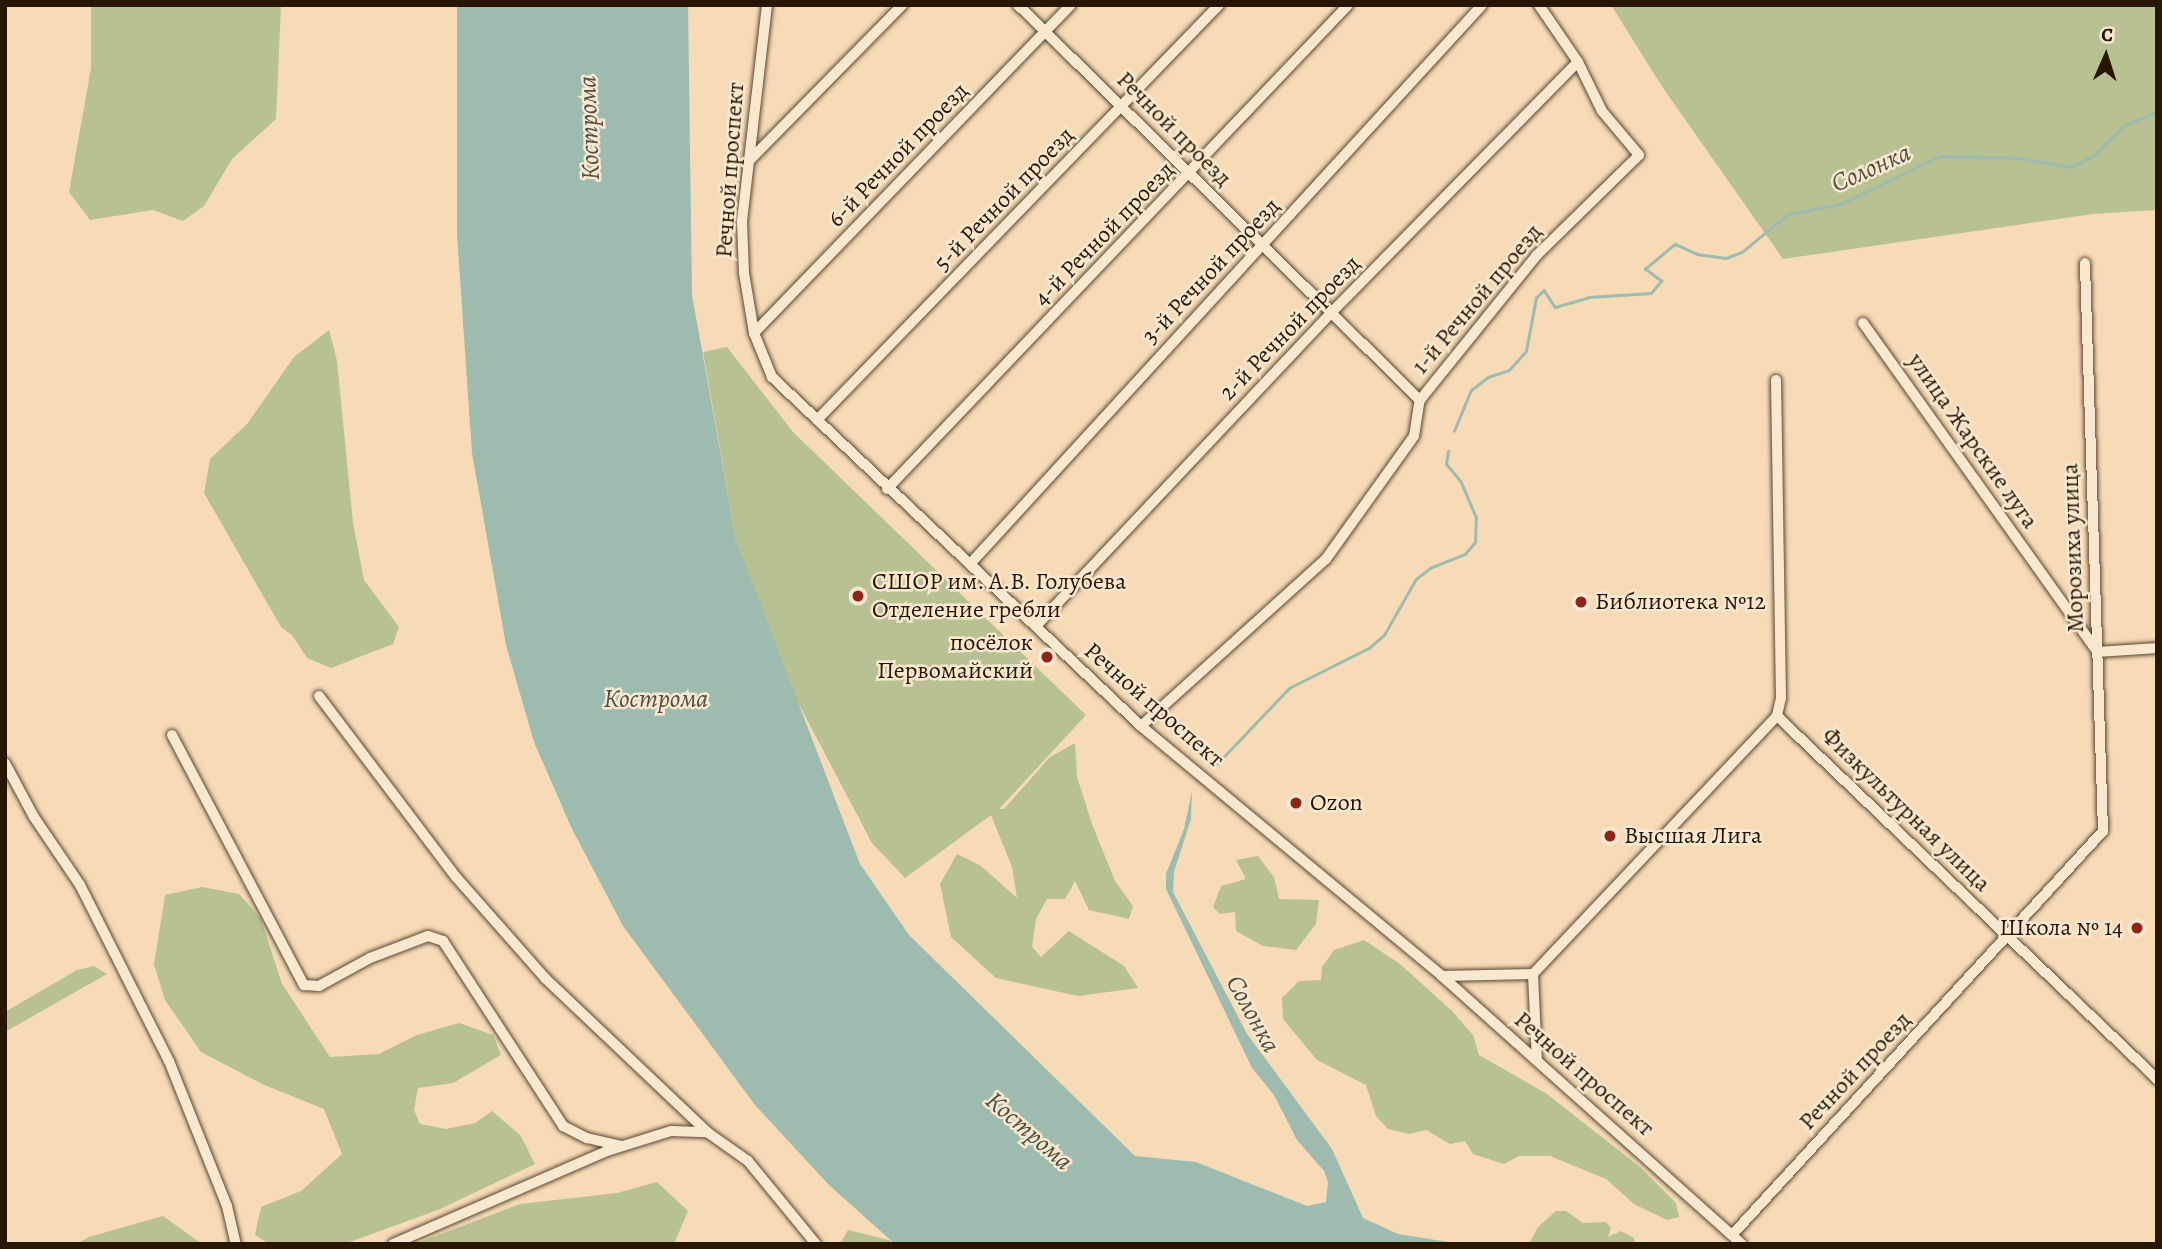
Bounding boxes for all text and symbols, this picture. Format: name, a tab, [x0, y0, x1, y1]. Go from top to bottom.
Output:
north arrow	[2071, 21, 2141, 91]
text: С	[2101, 22, 2114, 48]
street label: Речной проезд	[1110, 65, 1238, 193]
water label: Кострома	[572, 75, 606, 181]
street label: 6-й Речной проезд	[822, 77, 974, 233]
street label: Речной проспект	[709, 81, 751, 259]
street label: 5-й Речной проезд	[928, 121, 1080, 277]
water label: Солонка	[1826, 137, 1916, 199]
street label: 4-й Речной проезд	[1028, 156, 1180, 312]
street label: 3-й Речной проезд	[1136, 192, 1286, 350]
street label: 1-й Речной проезд	[1406, 218, 1548, 380]
street label: 2-й Речной проезд	[1214, 250, 1366, 406]
street label: улица Жарские луга	[1902, 348, 2044, 534]
street label: Морозиха улица	[2056, 463, 2090, 633]
place label: СШОР им. А.В. Голубева Отделение гребли	[872, 568, 1127, 624]
marker: СШОР им. А.В. Голубева Отделение гребли	[850, 588, 866, 604]
place label: Библиотека №12	[1595, 588, 1766, 616]
marker: Библиотека №12	[1573, 594, 1589, 610]
place label: посёлок Первомайский	[877, 629, 1033, 685]
street label: Речной проспект	[1078, 636, 1230, 774]
marker: посёлок Первомайский	[1039, 649, 1055, 665]
water label: Кострома	[604, 683, 708, 715]
street label: Физкультурная улица	[1816, 722, 1996, 898]
place label: Ozon	[1310, 789, 1363, 817]
marker: Ozon	[1288, 795, 1304, 811]
place label: Высшая Лига	[1624, 822, 1762, 850]
marker: Высшая Лига	[1602, 828, 1618, 844]
place label: Школа № 14	[1999, 914, 2123, 942]
marker: Школа № 14	[2129, 920, 2145, 936]
water label: Солонка	[1219, 970, 1287, 1058]
street label: Речной проспект	[1508, 1005, 1660, 1143]
street label: Речной проезд	[1793, 1006, 1917, 1136]
water label: Кострома	[979, 1085, 1079, 1177]

